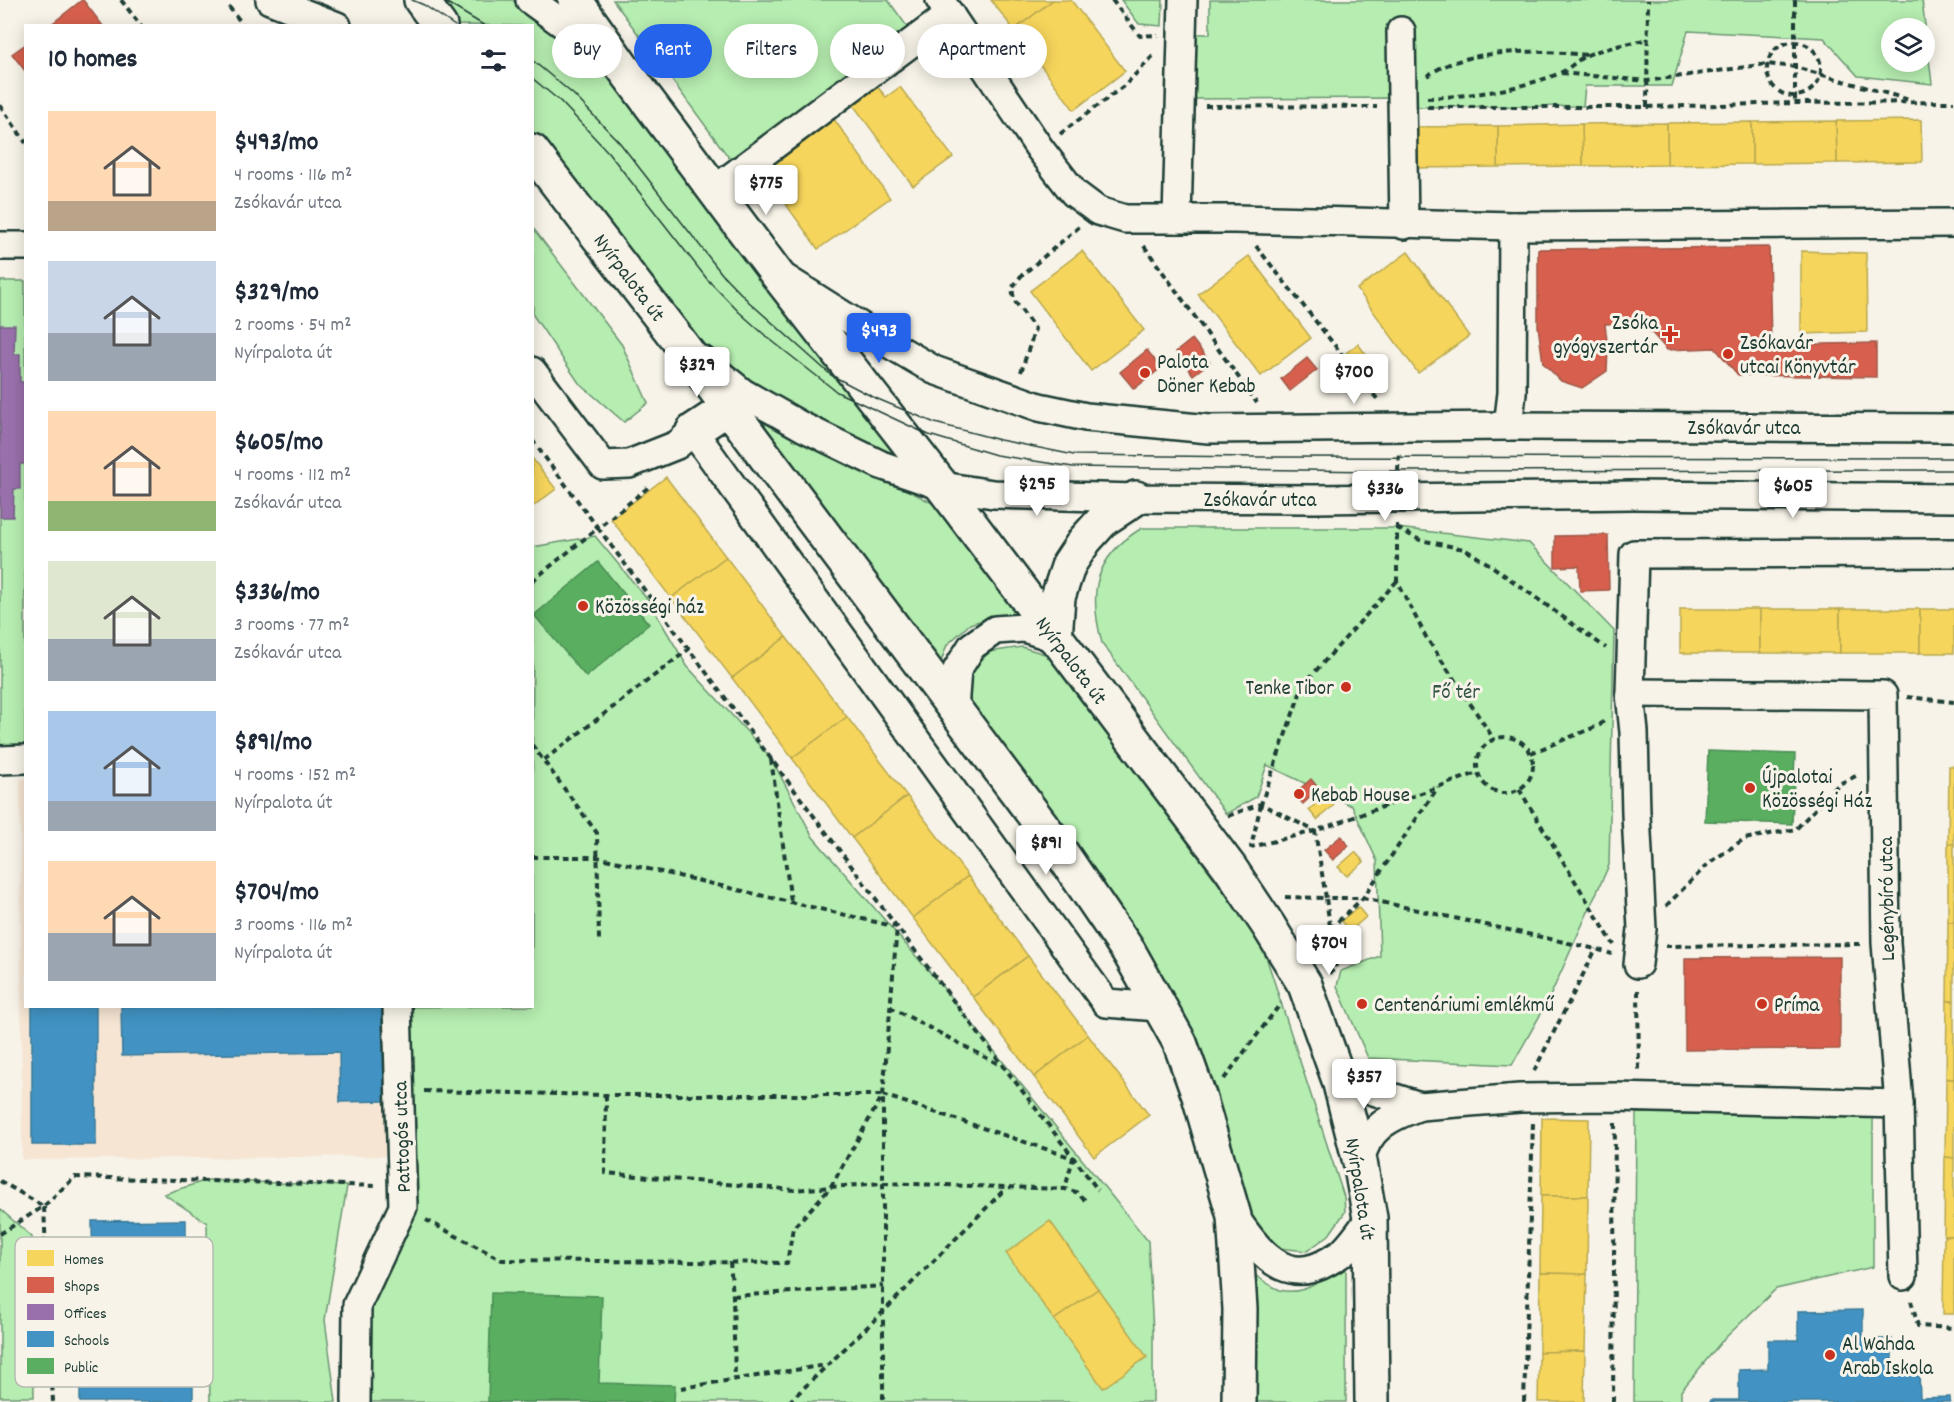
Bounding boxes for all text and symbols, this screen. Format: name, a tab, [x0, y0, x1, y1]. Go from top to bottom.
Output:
map controls	[1881, 18, 1935, 72]
button: layers	[1881, 18, 1935, 72]
chip: Buy	[552, 24, 622, 78]
chip: Rent	[634, 24, 712, 78]
chip: Filters	[724, 24, 818, 78]
chip: New	[830, 24, 905, 78]
chip: Apartment	[917, 24, 1047, 78]
text: 10 homes	[48, 42, 138, 79]
icon: filters	[477, 44, 510, 77]
text: $493/mo	[234, 125, 318, 162]
icon: home	[96, 135, 168, 207]
text: 4 rooms · 116 m²	[234, 162, 352, 190]
pin: $775	[730, 165, 802, 216]
text: $775	[749, 170, 783, 198]
text: Zsókavár utca	[234, 190, 341, 218]
street label: Nyírpalota út	[584, 228, 671, 329]
text: $329/mo	[234, 275, 319, 312]
icon: home	[96, 285, 168, 357]
place label: Zsóka gyógyszertár	[1553, 310, 1659, 364]
text: 2 rooms · 54 m²	[234, 312, 352, 340]
pin: $493	[843, 313, 915, 364]
text: $493	[861, 318, 897, 346]
marker: Zsóka gyógyszertár	[1663, 327, 1677, 341]
place label: Zsókavár utcai Könyvtár	[1740, 330, 1856, 384]
text: Nyírpalota út	[234, 340, 333, 368]
pin: $329	[661, 347, 733, 398]
marker: Zsókavár utcai Könyvtár	[1721, 347, 1735, 361]
place label: Palota Döner Kebab	[1157, 349, 1256, 403]
text: $329	[679, 352, 715, 380]
pin: $700	[1318, 354, 1390, 405]
text: $700	[1334, 359, 1374, 387]
marker: Palota Döner Kebab	[1138, 366, 1152, 380]
street label: Zsókavár utca	[1688, 415, 1802, 445]
text: $605/mo	[234, 425, 323, 462]
icon: home	[96, 435, 168, 507]
text: 4 rooms · 112 m²	[234, 462, 351, 490]
pin: $295	[1001, 466, 1073, 517]
pin: $605	[1757, 468, 1829, 519]
text: $295	[1018, 471, 1056, 499]
pin: $336	[1349, 471, 1421, 522]
text: $605	[1773, 473, 1813, 501]
text: $336	[1366, 476, 1404, 504]
street label: Zsókavár utca	[1204, 487, 1318, 517]
text: Zsókavár utca	[234, 490, 341, 518]
text: $336/mo	[234, 575, 320, 612]
icon: home	[96, 585, 168, 657]
place label: Közösségi ház	[595, 594, 704, 624]
marker: Közösségi ház	[576, 599, 590, 613]
street label: Nyírpalota út	[1026, 611, 1113, 712]
text: 3 rooms · 77 m²	[234, 612, 350, 640]
text: Zsókavár utca	[234, 640, 341, 668]
place label: Tenke Tibor	[1246, 675, 1334, 705]
park label: Fő tér	[1432, 679, 1480, 709]
marker: Tenke Tibor	[1339, 680, 1353, 694]
text: $891/mo	[234, 725, 312, 762]
icon: home	[96, 735, 168, 807]
text: 4 rooms · 152 m²	[234, 762, 356, 790]
place label: Újpalotai Közösségi Ház	[1762, 764, 1872, 818]
marker: Újpalotai Közösségi Ház	[1743, 781, 1757, 795]
place label: Kebab House	[1311, 782, 1410, 812]
marker: Kebab House	[1292, 787, 1306, 801]
text: Nyírpalota út	[234, 790, 333, 818]
pin: $891	[1010, 825, 1082, 876]
text: $891	[1030, 830, 1062, 858]
street label: Legénybíró utca	[1873, 835, 1905, 961]
text: $704/mo	[234, 875, 319, 912]
icon: home	[96, 885, 168, 957]
text: 3 rooms · 116 m²	[234, 912, 353, 940]
pin: $704	[1293, 925, 1365, 976]
text: $704	[1311, 930, 1348, 958]
text: Nyírpalota út	[234, 940, 333, 968]
place label: Centenáriumi emlékmű	[1374, 992, 1555, 1022]
place label: Príma	[1774, 992, 1821, 1022]
marker: Centenáriumi emlékmű	[1355, 997, 1369, 1011]
marker: Príma	[1755, 997, 1769, 1011]
pin: $357	[1328, 1059, 1400, 1110]
text: $357	[1346, 1064, 1382, 1092]
street label: Pattogós utca	[387, 1080, 421, 1193]
street label: Nyírpalota út	[1335, 1136, 1381, 1243]
legend	[15, 1237, 213, 1387]
text: Homes	[64, 1249, 104, 1272]
text: Shops	[64, 1276, 100, 1299]
text: Offices	[64, 1303, 107, 1326]
text: Schools	[64, 1330, 110, 1353]
place label: Al Wahda Arab Iskola	[1842, 1331, 1934, 1385]
marker: Al Wahda Arab Iskola	[1823, 1348, 1837, 1362]
text: Public	[64, 1357, 98, 1380]

